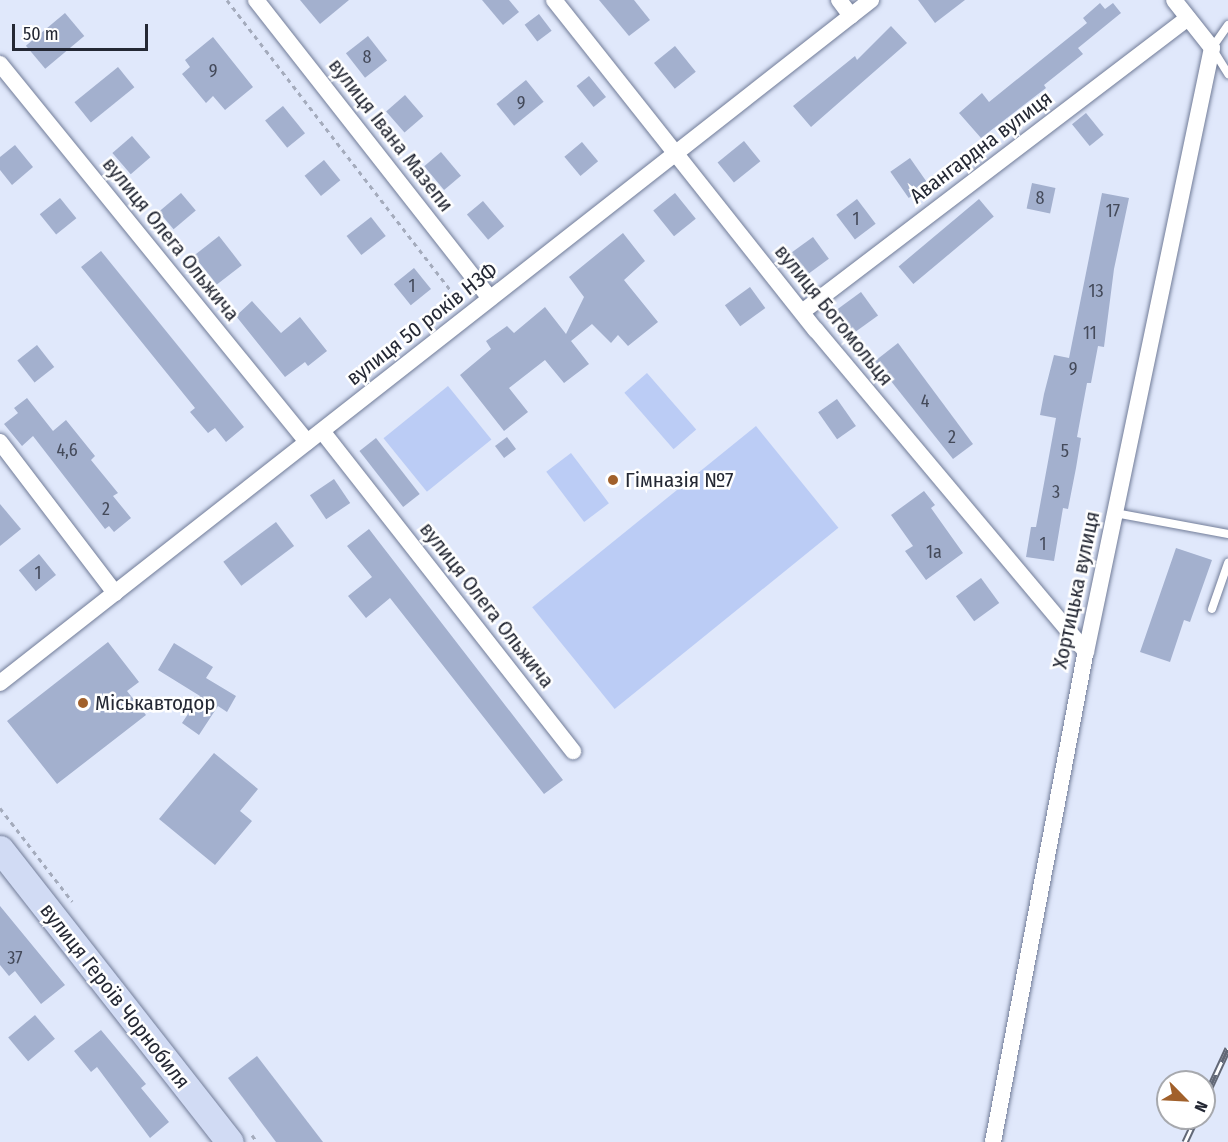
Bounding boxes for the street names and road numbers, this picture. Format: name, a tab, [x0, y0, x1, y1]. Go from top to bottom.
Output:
street label: вулиця Івана Мазепи	[323, 53, 459, 217]
street label: Авангардна вулиця	[905, 85, 1057, 209]
street label: вулиця Олега Ольжича	[97, 152, 245, 326]
street label: вулиця Богомольця	[769, 239, 899, 391]
street label: вулиця 50 років НЗФ	[342, 257, 502, 391]
street label: Хортицька вулиця	[1047, 509, 1105, 671]
street label: вулиця Олега Ольжича	[414, 517, 560, 693]
street label: вулиця Героїв Чорнобиля	[35, 898, 195, 1094]

